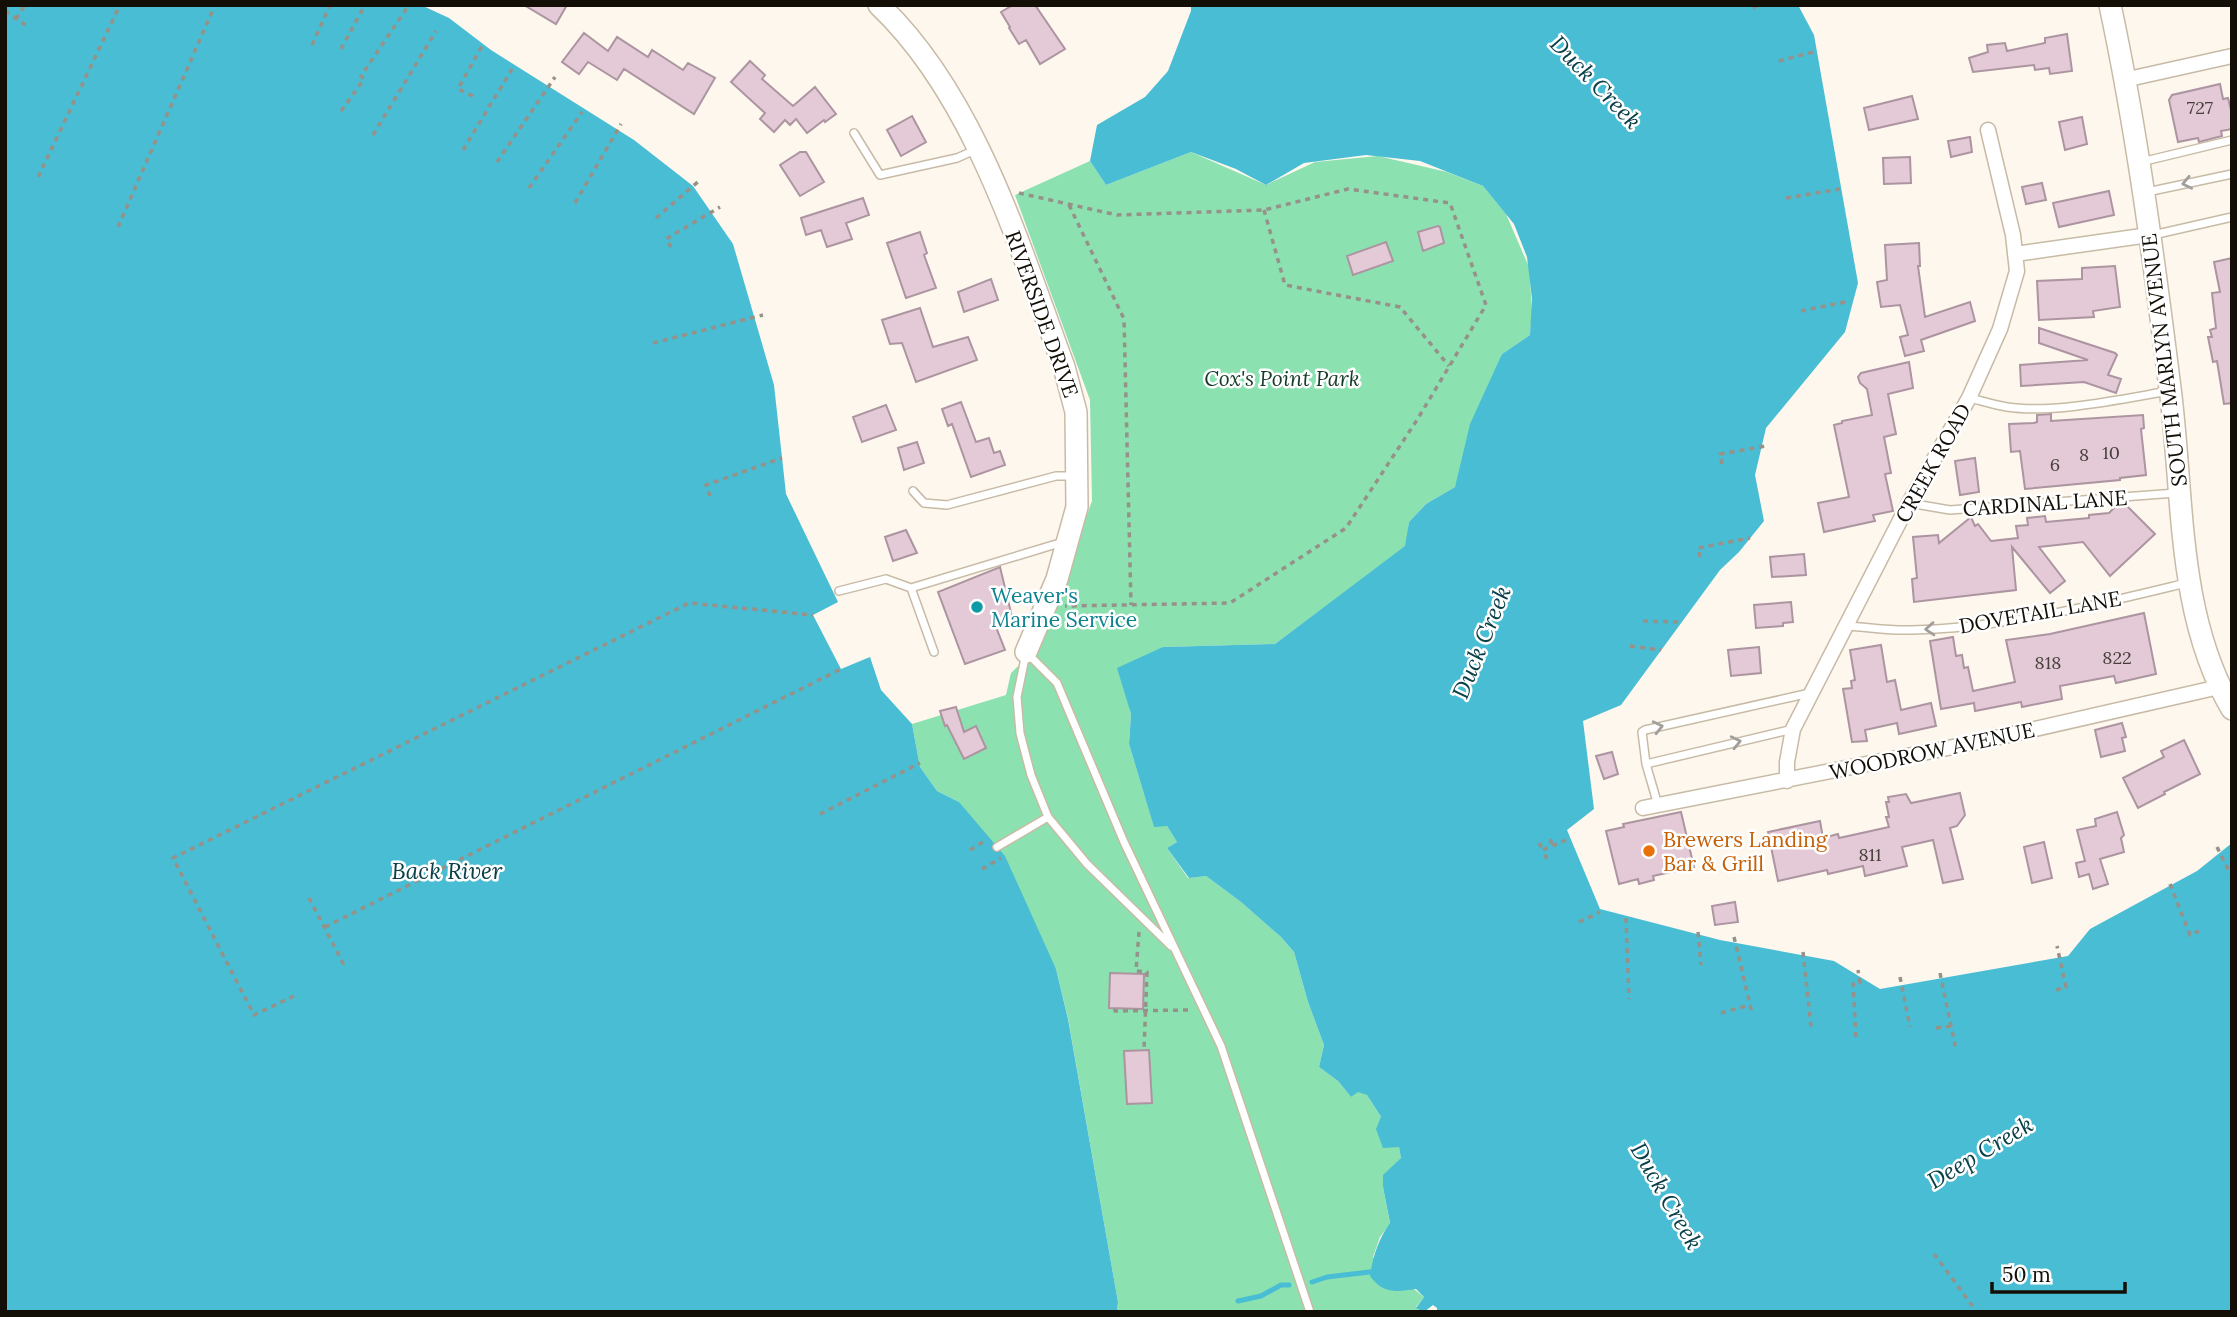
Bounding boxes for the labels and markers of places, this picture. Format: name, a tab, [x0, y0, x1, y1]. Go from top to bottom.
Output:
place label: Weaver's Marine Service	[991, 582, 1137, 633]
marker: Weaver's Marine Service	[969, 599, 985, 615]
place label: Brewers Landing Bar & Grill	[1663, 826, 1828, 877]
marker: Brewers Landing Bar & Grill	[1641, 843, 1657, 859]

